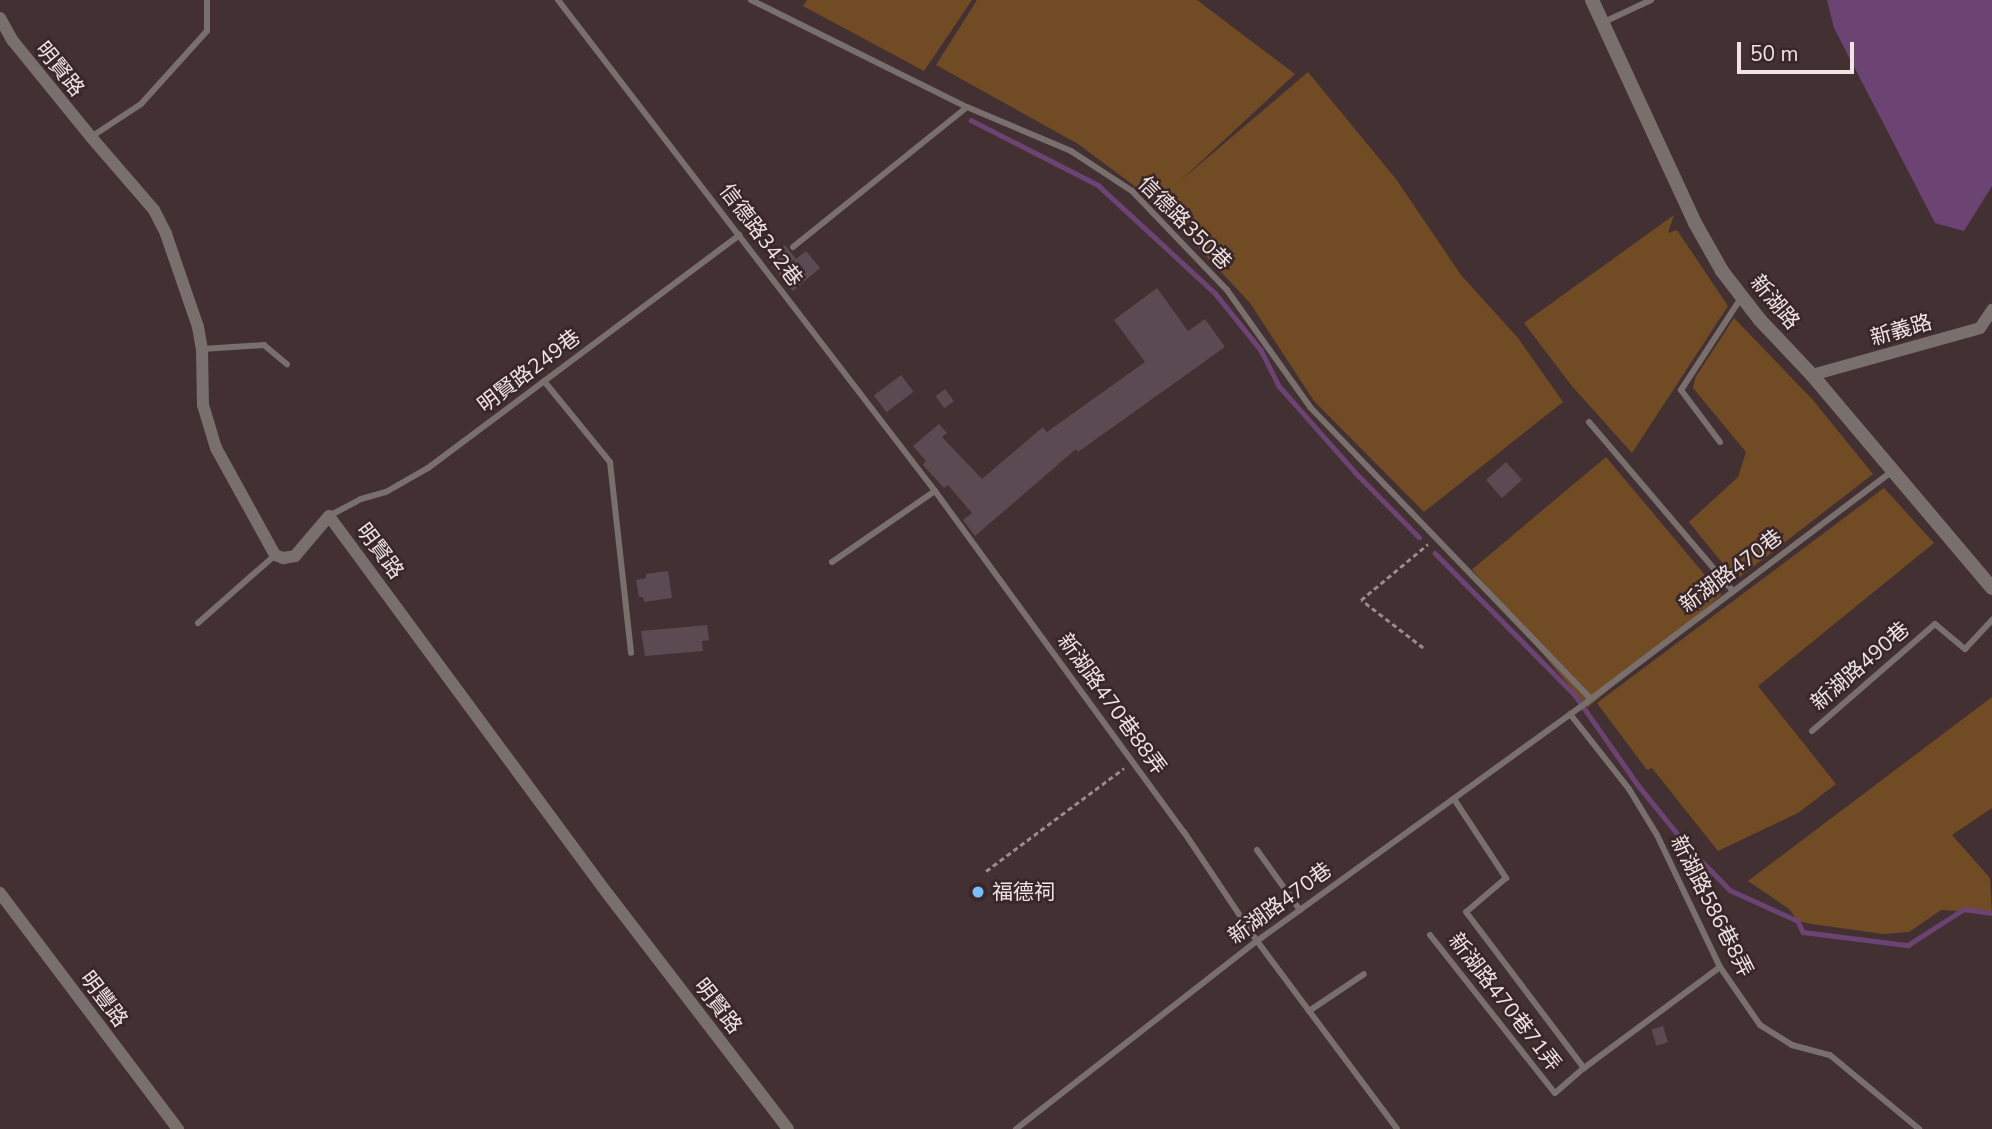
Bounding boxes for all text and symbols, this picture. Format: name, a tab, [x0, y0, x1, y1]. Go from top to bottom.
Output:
scale bar	[1740, 28, 1857, 72]
street label: 明賢路	[30, 37, 90, 101]
text: 50 m	[1750, 40, 1799, 68]
street label: 信德路350巷	[1133, 171, 1237, 275]
street label: 信德路342巷	[714, 179, 808, 291]
street label: 新湖路	[1745, 270, 1805, 334]
street label: 新義路	[1867, 309, 1935, 351]
street label: 明賢路249巷	[473, 324, 585, 418]
street label: 明賢路	[351, 518, 409, 584]
street label: 新湖路470巷	[1675, 524, 1787, 618]
street label: 新湖路490巷	[1806, 617, 1914, 715]
street label: 新湖路470巷88弄	[1052, 629, 1172, 779]
street label: 新湖路586巷8弄	[1665, 831, 1759, 981]
street label: 新湖路470巷	[1223, 857, 1337, 949]
place label: 福德祠	[992, 879, 1055, 905]
marker: 福德祠	[970, 884, 986, 900]
street label: 新湖路470巷71弄	[1443, 928, 1567, 1076]
street label: 明豐路	[75, 966, 133, 1032]
street label: 明賢路	[689, 973, 747, 1039]

